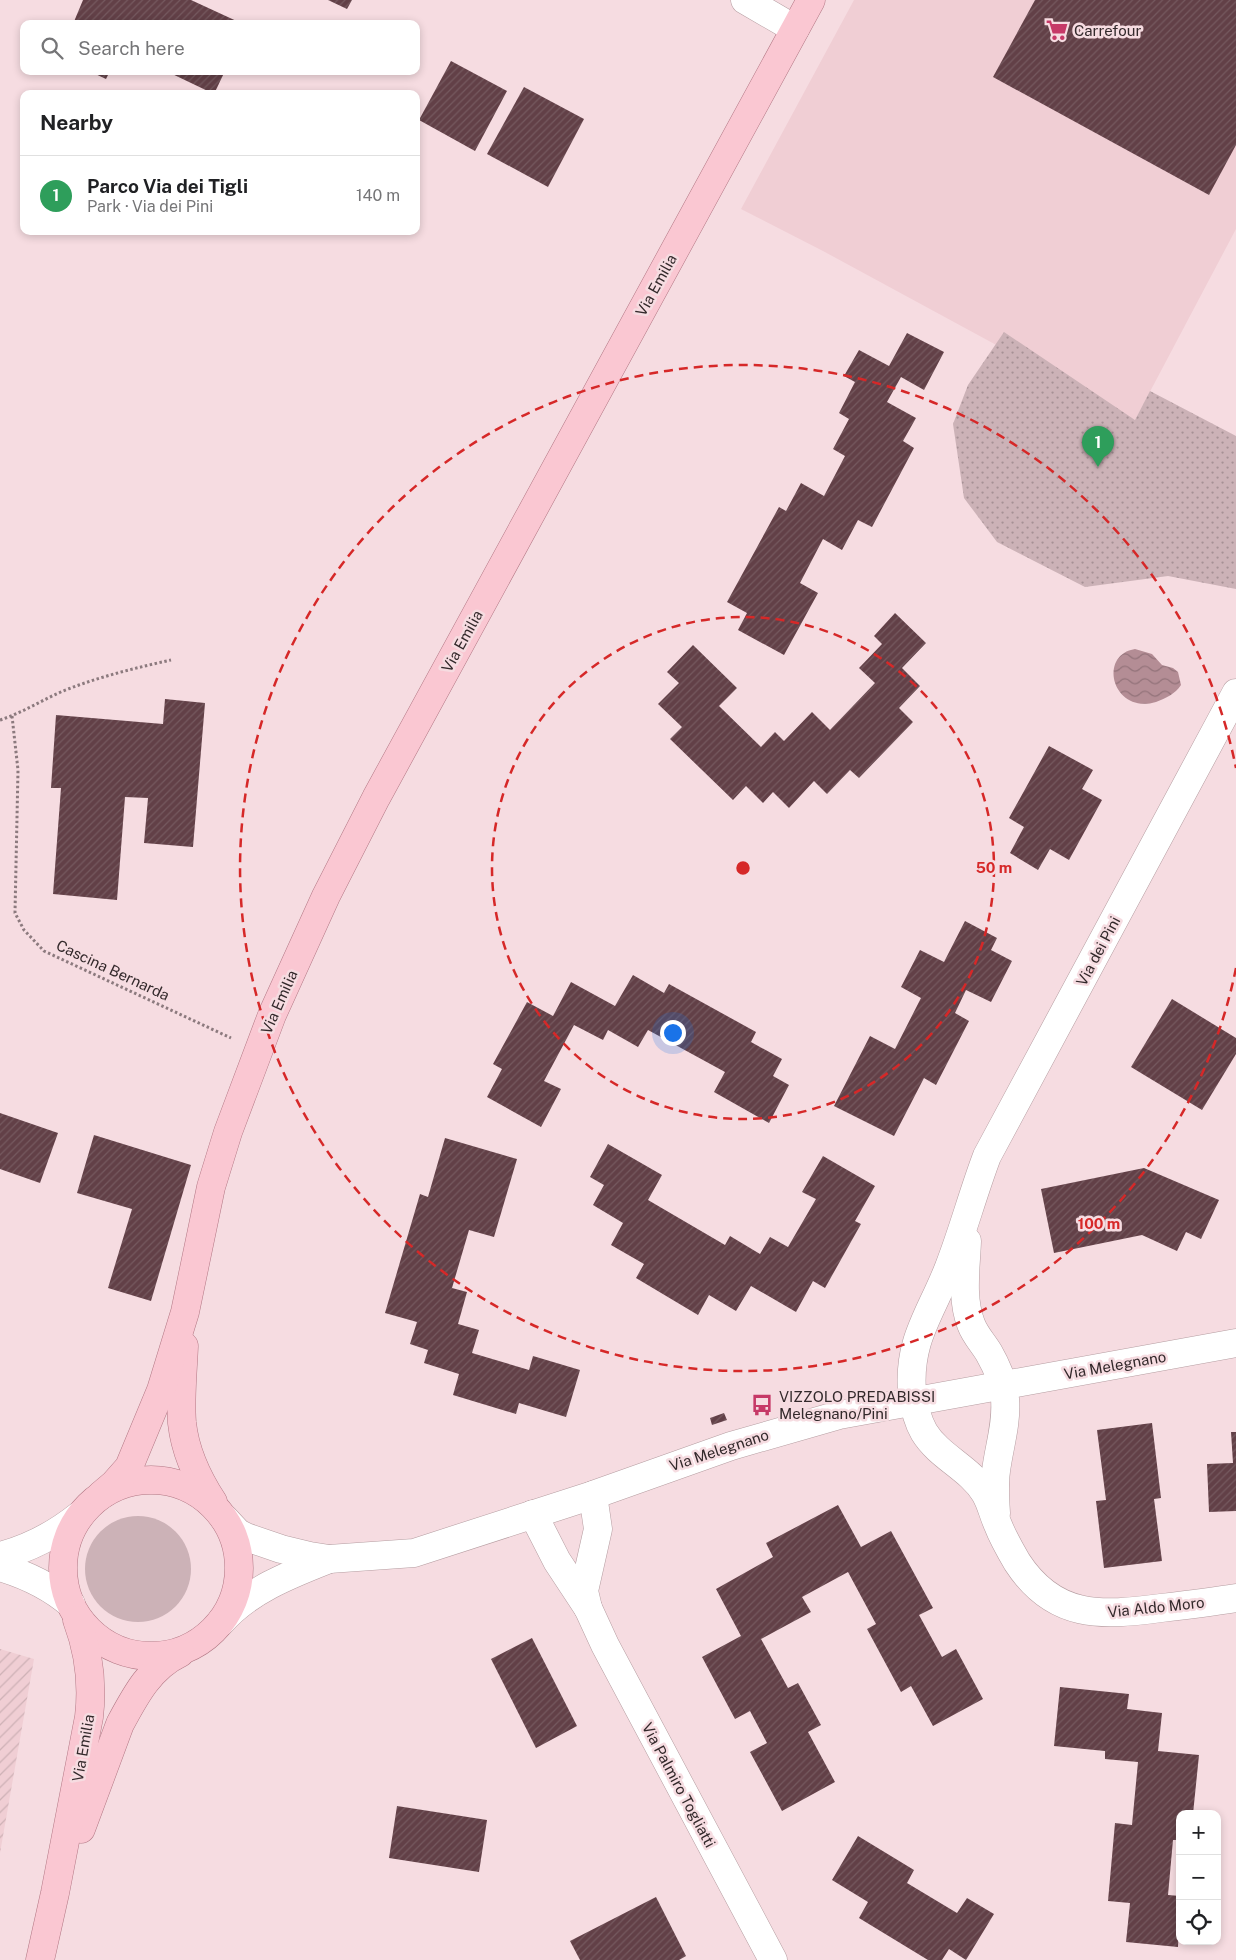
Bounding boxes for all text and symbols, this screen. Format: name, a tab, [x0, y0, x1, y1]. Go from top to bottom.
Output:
supermarket icon: Carrefour	[1044, 17, 1070, 43]
search box	[20, 20, 420, 75]
place label: Carrefour	[1074, 22, 1141, 39]
icon: search	[38, 34, 66, 62]
text: Search here	[78, 37, 185, 59]
text: Nearby	[40, 110, 113, 135]
text: Parco Via dei Tigli	[87, 175, 248, 197]
text: 1	[53, 186, 59, 205]
text: 140 m	[356, 186, 400, 205]
text: Park · Via dei Pini	[87, 197, 213, 216]
street label: Via Emilia	[632, 251, 680, 319]
pin: 1	[1082, 426, 1114, 467]
street label: Via Emilia	[438, 607, 486, 675]
centre of rings	[734, 859, 752, 877]
text: 50 m	[976, 859, 1012, 876]
street label: Via dei Pini	[1073, 913, 1123, 989]
street label: Cascina Bernarda	[54, 936, 172, 1004]
street label: Via Emilia	[257, 967, 301, 1037]
your location	[660, 1020, 686, 1046]
text: 100 m	[1078, 1215, 1120, 1232]
street label: Via Melegnano	[1063, 1348, 1167, 1382]
place label: VIZZOLO PREDABISSI Melegnano/Pini	[779, 1388, 935, 1422]
bus stop icon: VIZZOLO PREDABISSI Melegnano/Pini	[749, 1392, 775, 1418]
street label: Via Melegnano	[667, 1426, 771, 1474]
street label: Via Aldo Moro	[1107, 1593, 1205, 1621]
street label: Via Emilia	[69, 1713, 97, 1783]
street label: Via Palmiro Togliatti	[639, 1720, 719, 1850]
map controls	[1176, 1810, 1221, 1945]
button: +	[1176, 1810, 1221, 1855]
button: −	[1176, 1855, 1221, 1900]
button: locate	[1176, 1900, 1221, 1945]

